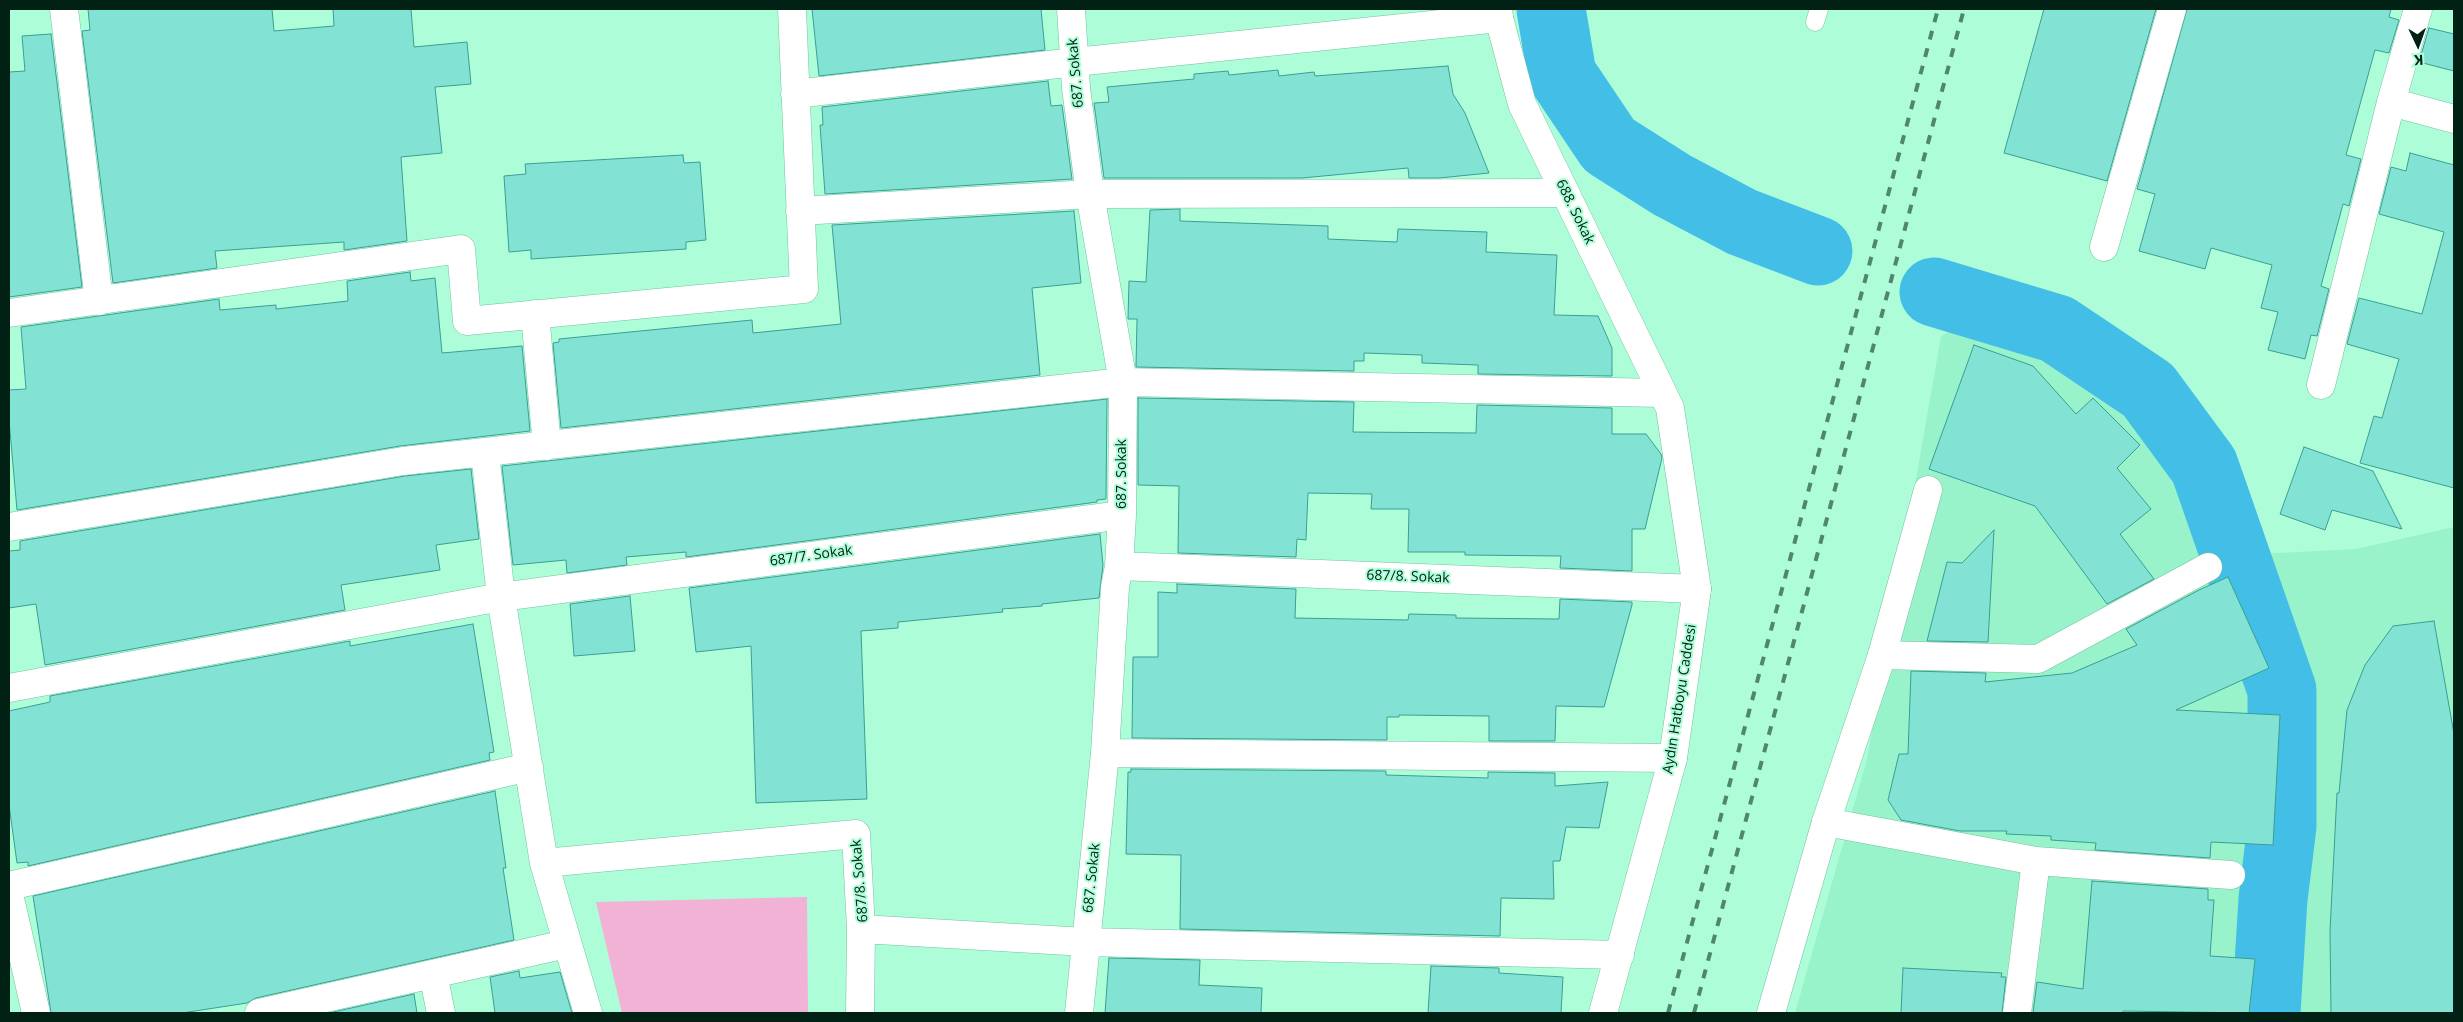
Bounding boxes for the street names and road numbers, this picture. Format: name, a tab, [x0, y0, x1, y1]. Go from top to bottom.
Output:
street label: 687. Sokak	[1065, 37, 1087, 109]
street label: 688. Sokak	[1552, 177, 1598, 247]
street label: 687. Sokak	[1114, 439, 1130, 509]
street label: 687/7. Sokak	[769, 542, 853, 570]
street label: 687/8. Sokak	[1366, 567, 1450, 587]
street label: Aydın Hatboyu Caddesi	[1660, 623, 1700, 775]
street label: 687/8. Sokak	[848, 839, 872, 923]
street label: 687. Sokak	[1080, 842, 1104, 914]

